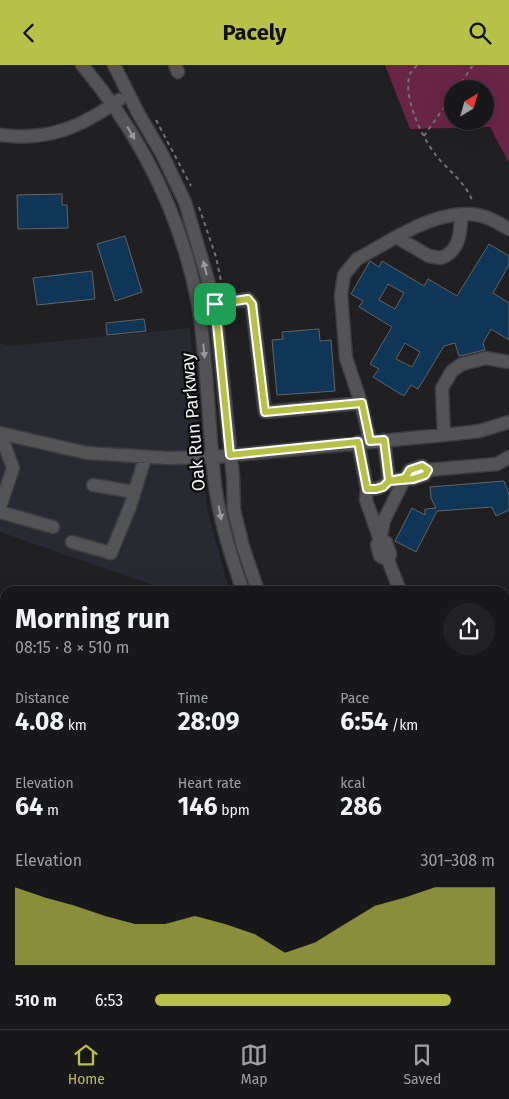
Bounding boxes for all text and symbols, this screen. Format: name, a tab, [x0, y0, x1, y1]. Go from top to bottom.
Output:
icon: back	[15, 19, 43, 47]
text: Pacely	[222, 19, 287, 46]
icon: search	[466, 19, 494, 47]
north arrow	[444, 80, 494, 130]
map controls	[444, 80, 494, 130]
one-way arrow	[127, 126, 136, 139]
one-way arrow	[201, 261, 209, 276]
pin	[194, 283, 236, 325]
icon: arrive	[201, 290, 229, 318]
one-way arrow	[200, 344, 208, 360]
street label: Oak Run Parkway	[176, 352, 210, 492]
one-way arrow	[216, 505, 224, 520]
text: Morning run	[15, 602, 170, 635]
button: share	[443, 603, 495, 655]
text: 08:15 · 8 × 510 m	[15, 638, 130, 657]
text: Distance	[15, 690, 69, 707]
text: Time	[178, 690, 208, 707]
text: Pace	[340, 690, 369, 707]
text: 4.08	[15, 707, 64, 737]
text: 28:09	[178, 707, 239, 737]
text: 6:54	[340, 707, 388, 737]
text: km	[64, 717, 87, 734]
text: /km	[388, 717, 418, 734]
text: Elevation	[15, 775, 74, 792]
text: Heart rate	[178, 775, 241, 792]
text: kcal	[340, 775, 366, 792]
text: 64	[15, 792, 43, 822]
text: 146	[178, 792, 217, 822]
text: 286	[340, 792, 382, 822]
text: m	[43, 802, 59, 819]
text: bpm	[217, 802, 250, 819]
text: Elevation	[15, 851, 82, 870]
text: 301–308 m	[421, 851, 495, 870]
text: 510 m	[15, 991, 57, 1010]
text: 6:53	[95, 991, 123, 1010]
tab: Home	[68, 1041, 105, 1088]
tab: Map	[240, 1041, 268, 1088]
tab: Saved	[403, 1041, 441, 1088]

